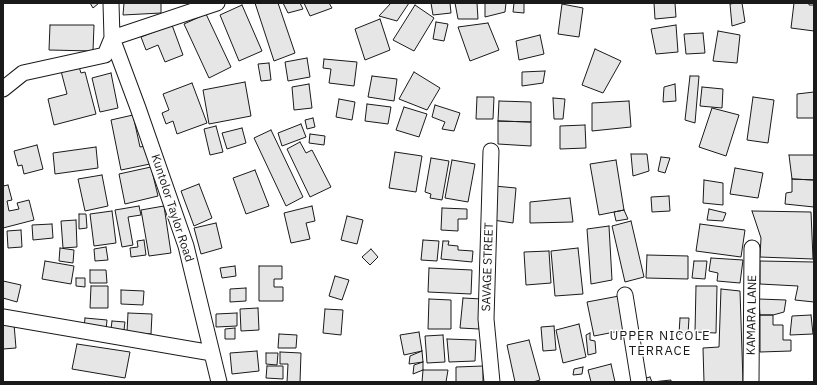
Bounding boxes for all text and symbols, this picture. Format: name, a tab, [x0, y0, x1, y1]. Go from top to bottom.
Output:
street label: Kuntolor Taylor Road	[148, 152, 196, 264]
street label: SAVAGE STREET	[479, 222, 497, 312]
street label: KAMARA LANE	[744, 275, 760, 355]
district label: UPPER NICOLE TERRACE	[609, 328, 711, 359]

